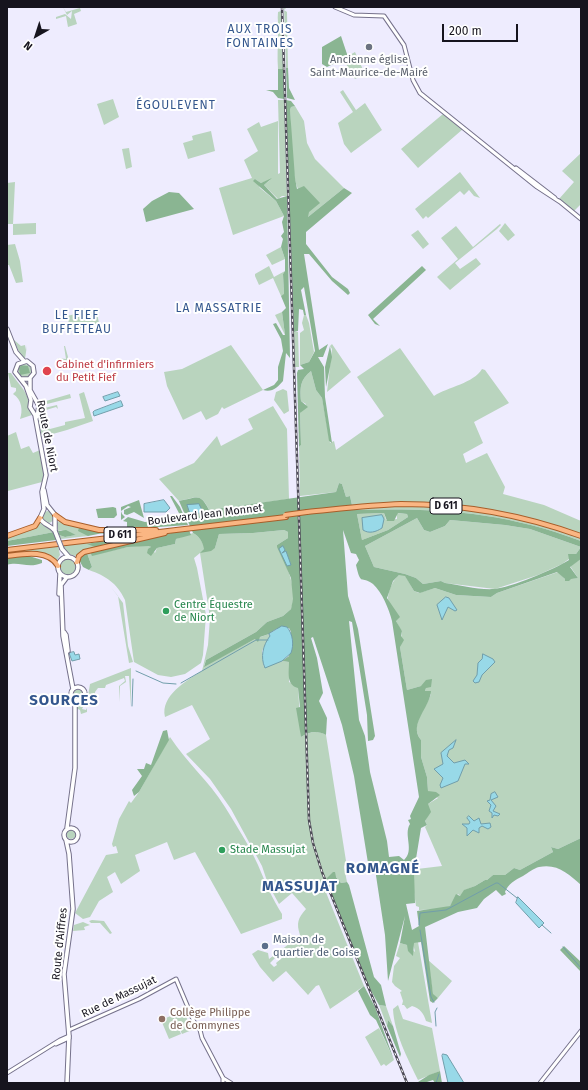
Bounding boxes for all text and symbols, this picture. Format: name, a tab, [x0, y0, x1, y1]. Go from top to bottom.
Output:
north arrow	[16, 16, 56, 56]
scale bar	[444, 16, 520, 42]
district label: AUX TROIS FONTAINES	[226, 23, 294, 51]
text: 200 m	[449, 24, 482, 38]
text: N	[21, 38, 35, 53]
marker: Ancienne église Saint-Maurice-de-Mairé	[364, 42, 374, 52]
place label: Ancienne église Saint-Maurice-de-Mairé	[310, 53, 428, 79]
district label: ÉGOULEVENT	[136, 99, 216, 113]
district label: LA MASSATRIE	[176, 302, 262, 316]
district label: LE FIEF BUFFETEAU	[42, 309, 112, 337]
place label: Cabinet d'infirmiers du Petit Fief	[56, 358, 154, 384]
marker: Cabinet d'infirmiers du Petit Fief	[41, 365, 53, 377]
street label: Route de Niort	[34, 399, 60, 473]
road number: D 611	[430, 498, 462, 514]
street label: Boulevard Jean Monnet	[147, 501, 263, 529]
road number: D 611	[104, 527, 136, 543]
place label: Centre Équestre de Niort	[174, 598, 253, 624]
marker: Centre Équestre de Niort	[161, 606, 171, 616]
district label: SOURCES	[29, 692, 99, 710]
place label: Stade Massujat	[230, 843, 305, 857]
marker: Stade Massujat	[217, 845, 227, 855]
district label: ROMAGNÉ	[346, 860, 420, 878]
district label: MASSUJAT	[262, 878, 338, 896]
street label: Route d'Aiffres	[50, 907, 70, 981]
place label: Maison de quartier de Goise	[273, 933, 360, 959]
marker: Maison de quartier de Goise	[260, 941, 270, 951]
street label: Rue de Massujat	[79, 973, 159, 1021]
place label: Collège Philippe de Commynes	[170, 1006, 250, 1032]
marker: Collège Philippe de Commynes	[157, 1014, 167, 1024]

